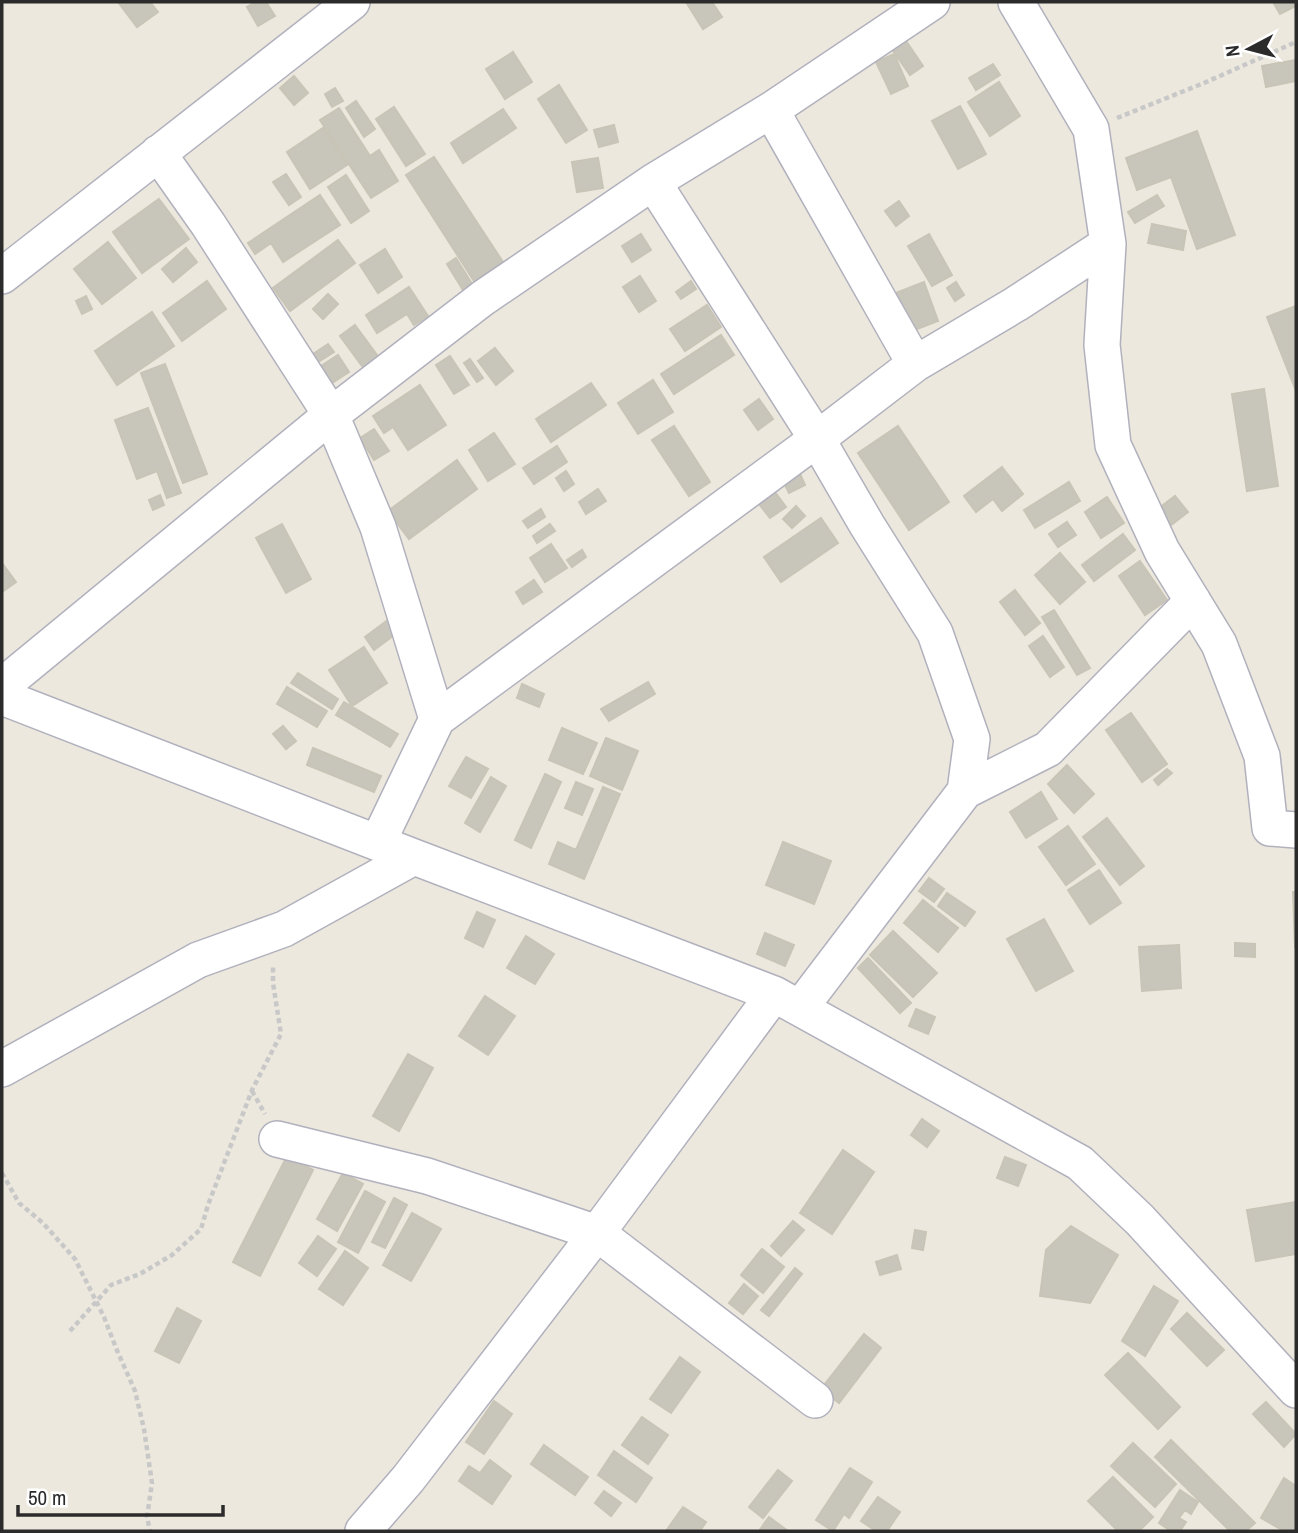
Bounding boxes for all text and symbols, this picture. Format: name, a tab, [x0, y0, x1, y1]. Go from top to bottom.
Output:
north arrow	[1214, 14, 1284, 84]
text: N	[1219, 44, 1246, 58]
scale bar	[18, 1474, 222, 1518]
text: 50 m	[28, 1483, 66, 1512]

